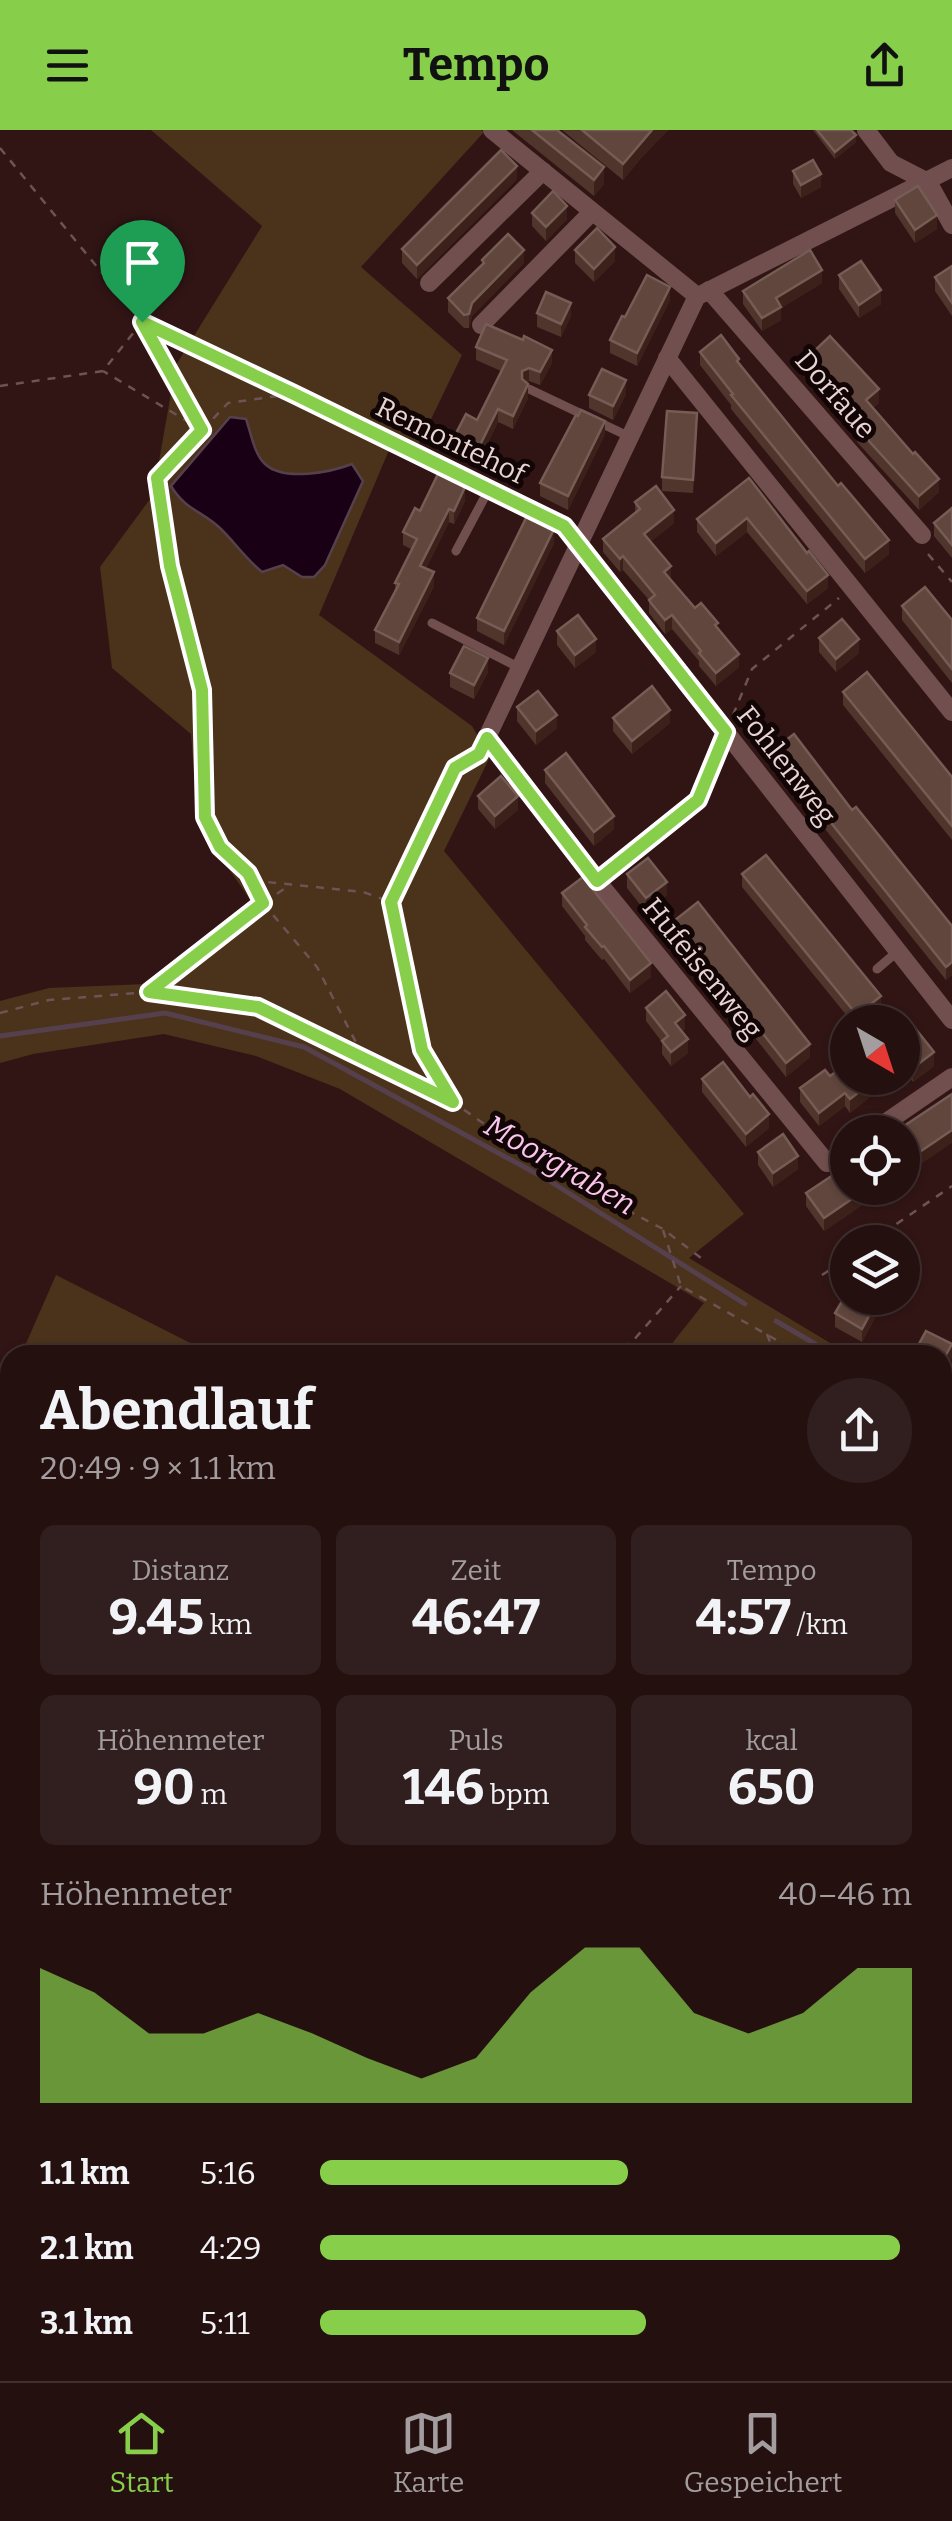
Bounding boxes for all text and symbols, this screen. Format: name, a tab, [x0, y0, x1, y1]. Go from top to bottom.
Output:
icon: menu	[40, 38, 95, 93]
text: Tempo	[403, 38, 549, 92]
icon: share	[857, 38, 912, 93]
pin	[100, 220, 185, 323]
icon: arrive	[115, 235, 170, 290]
street label: Dorfaue	[789, 344, 883, 445]
street label: Remontehof	[371, 390, 533, 492]
street label: Fohlenweg	[730, 700, 843, 831]
street label: Hufeisenweg	[636, 891, 769, 1045]
north arrow	[830, 1005, 920, 1095]
map controls	[830, 1005, 920, 1315]
water label: Moorgraben	[478, 1107, 642, 1223]
button: locate	[830, 1115, 920, 1205]
button: layers	[830, 1225, 920, 1315]
text: Abendlauf	[40, 1378, 313, 1444]
button: share	[807, 1378, 912, 1483]
text: 20:49 · 9 × 1.1 km	[40, 1449, 276, 1487]
text: Distanz	[131, 1554, 229, 1587]
text: Zeit	[451, 1554, 501, 1587]
text: Tempo	[727, 1554, 817, 1587]
text: 9.45	[109, 1587, 204, 1647]
text: 46:47	[412, 1587, 540, 1647]
text: 4:57	[696, 1587, 791, 1647]
text: km	[204, 1608, 252, 1641]
text: /km	[791, 1608, 848, 1641]
text: Höhenmeter	[96, 1724, 264, 1757]
text: Puls	[448, 1724, 504, 1757]
text: kcal	[746, 1724, 798, 1757]
text: 90	[134, 1757, 195, 1817]
text: 146	[403, 1757, 484, 1817]
text: 650	[728, 1757, 816, 1817]
text: m	[195, 1778, 227, 1811]
text: bpm	[484, 1778, 549, 1811]
text: Höhenmeter	[40, 1875, 232, 1913]
text: 40–46 m	[779, 1875, 912, 1913]
text: 1.1 km	[40, 2154, 130, 2192]
text: 5:16	[200, 2154, 256, 2192]
text: 2.1 km	[40, 2229, 134, 2267]
text: 4:29	[200, 2229, 262, 2267]
text: 3.1 km	[40, 2304, 133, 2342]
text: 5:11	[200, 2304, 250, 2342]
tab: Start	[110, 2406, 174, 2499]
tab: Karte	[393, 2406, 464, 2499]
tab: Gespeichert	[684, 2406, 842, 2499]

